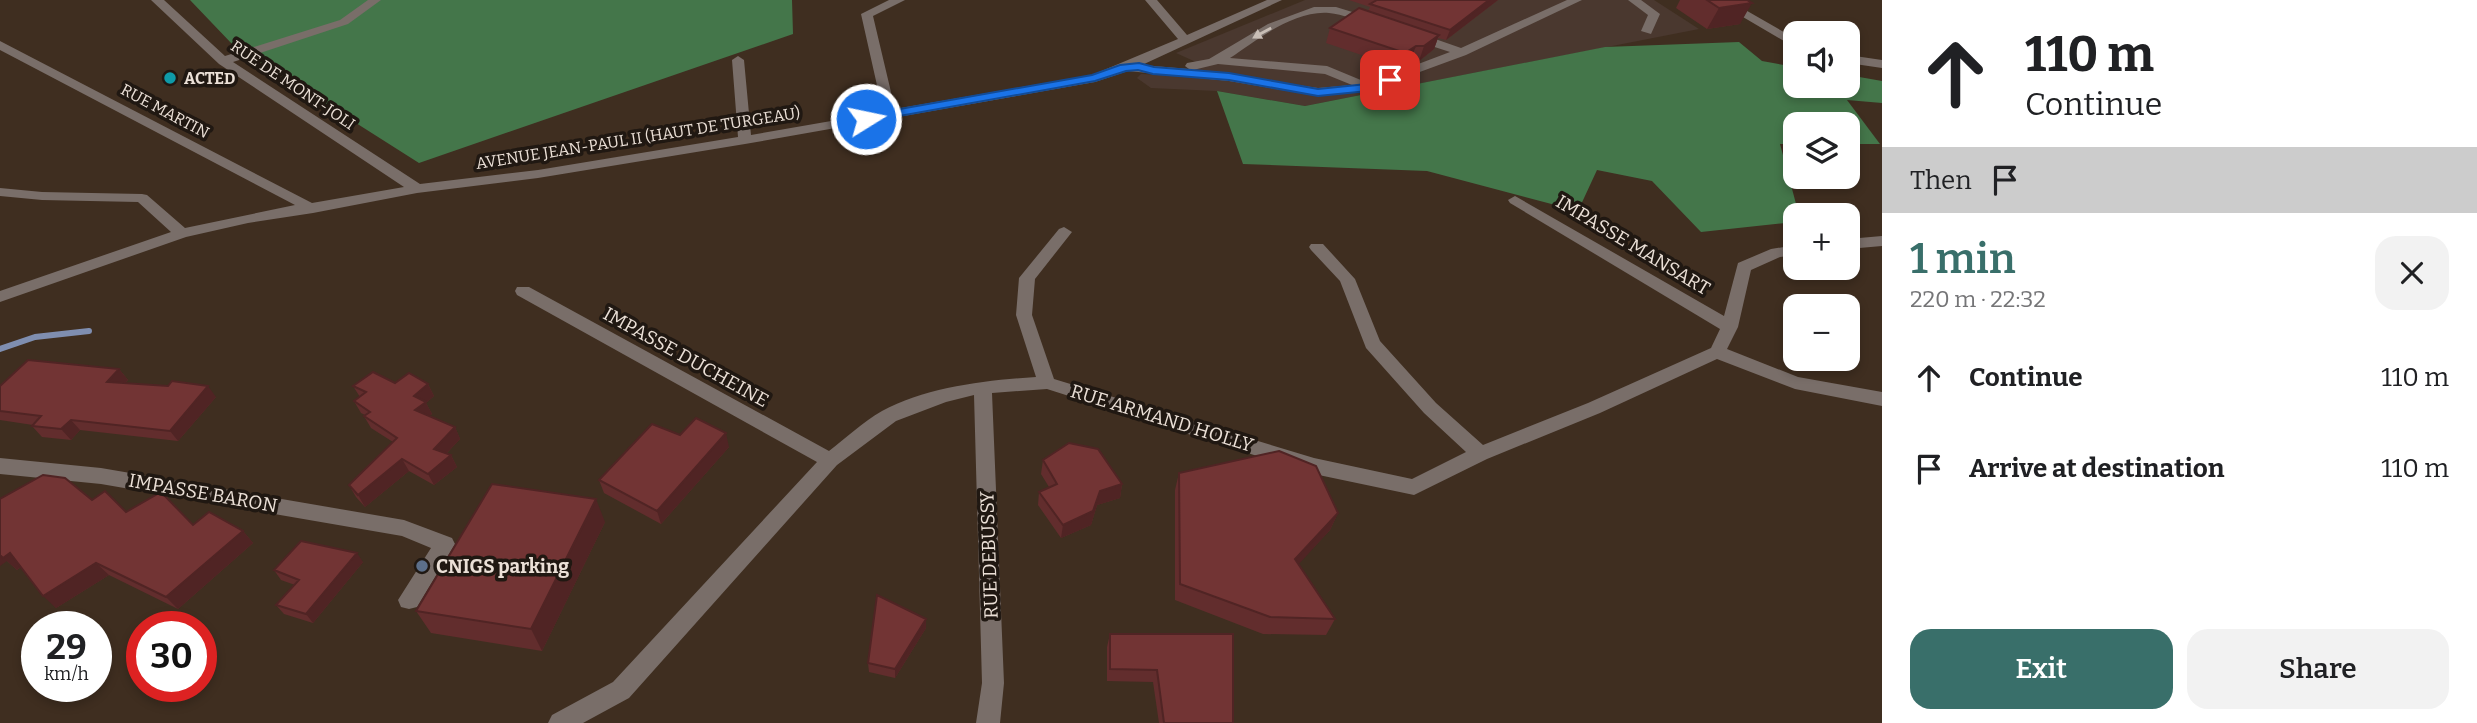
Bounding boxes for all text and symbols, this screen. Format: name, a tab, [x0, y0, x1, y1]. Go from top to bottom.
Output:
map controls	[1783, 21, 1860, 371]
button: sound	[1783, 21, 1860, 98]
text: 110 m	[2025, 25, 2154, 84]
one-way arrow	[1252, 27, 1271, 39]
icon: ahead	[1910, 28, 2001, 119]
street label: RUE DE MONT-JOLI	[227, 36, 359, 134]
pin	[1360, 50, 1420, 110]
icon: arrive	[1371, 61, 1409, 99]
place label: ACTED	[184, 69, 236, 88]
marker: ACTED	[162, 70, 178, 86]
street label: RUE MARTIN	[118, 80, 213, 142]
position arrow	[829, 82, 903, 156]
text: Continue	[2025, 85, 2162, 123]
street label: AVENUE JEAN-PAUL II (HAUT DE TURGEAU)	[474, 103, 802, 173]
button: layers	[1783, 112, 1860, 189]
icon: arrive	[1986, 161, 2024, 199]
text: Then	[1910, 165, 1972, 196]
street label: IMPASSE MANSART	[1552, 190, 1714, 300]
button: +	[1783, 203, 1860, 280]
text: 1 min	[1910, 234, 2016, 284]
button: close	[2375, 236, 2449, 310]
text: 220 m · 22:32	[1910, 285, 2046, 313]
button: −	[1783, 294, 1860, 371]
street label: IMPASSE DUCHEINE	[599, 302, 773, 412]
icon: ahead	[1910, 359, 1948, 397]
text: Continue	[1969, 362, 2083, 393]
text: 110 m	[2381, 362, 2449, 393]
street label: RUE ARMAND HOLLY	[1068, 379, 1257, 457]
icon: arrive	[1910, 450, 1948, 488]
text: Arrive at destination	[1969, 453, 2224, 484]
text: 110 m	[2381, 453, 2449, 484]
street label: IMPASSE BARON	[127, 469, 279, 517]
street label: RUE DEBUSSY	[975, 490, 1003, 619]
place label: CNIGS parking	[436, 555, 569, 578]
marker: CNIGS parking	[414, 558, 430, 574]
speed limit sign: 30	[126, 611, 217, 702]
text: 29	[46, 626, 87, 668]
button: Exit	[1910, 629, 2173, 709]
button: Share	[2187, 629, 2449, 709]
text: km/h	[44, 663, 89, 685]

